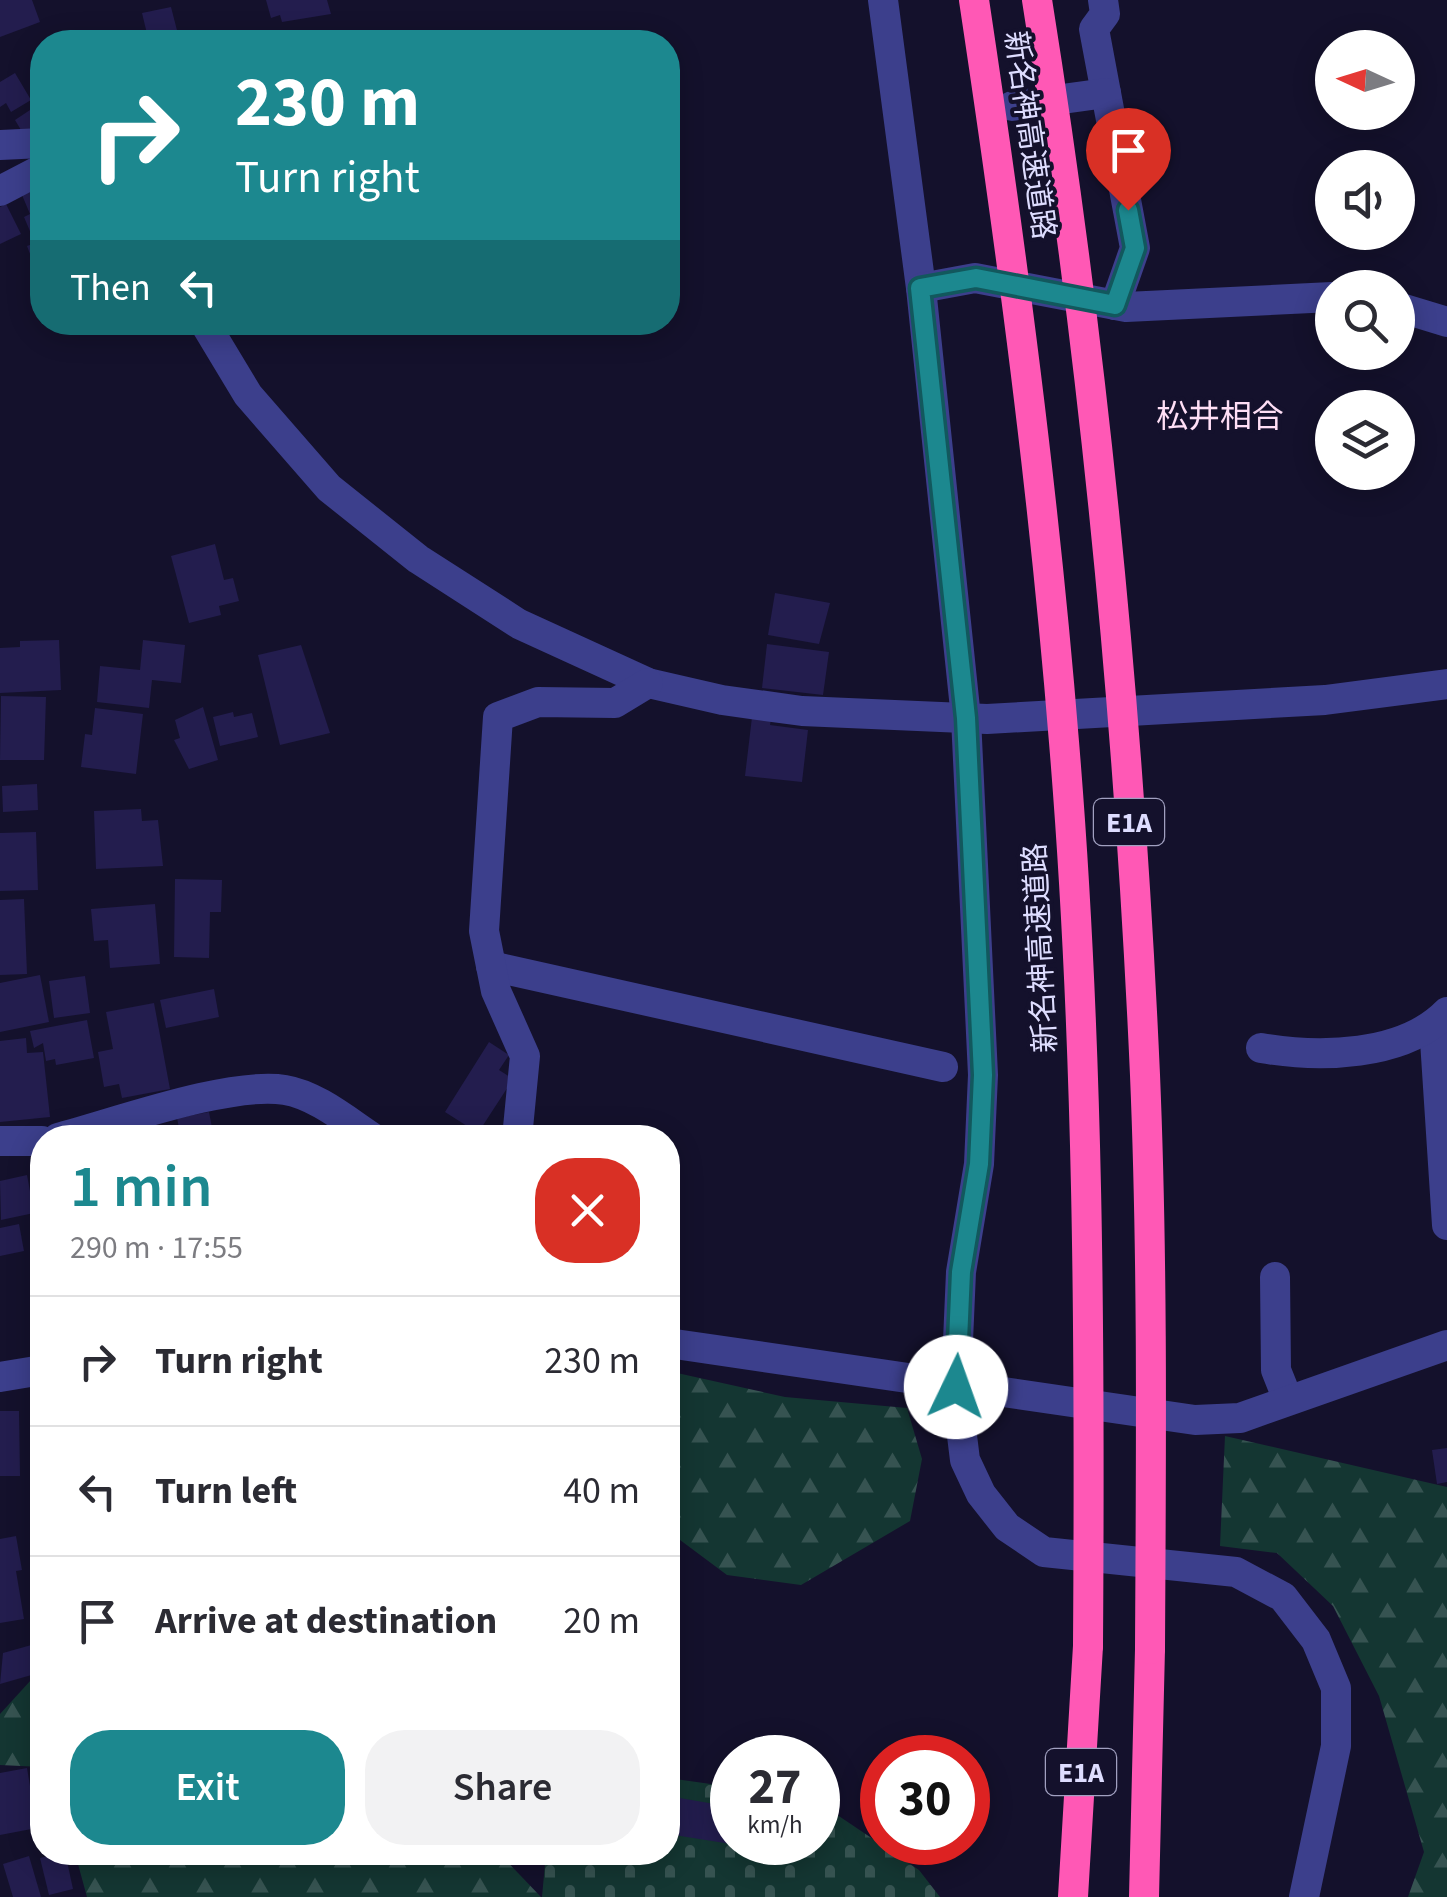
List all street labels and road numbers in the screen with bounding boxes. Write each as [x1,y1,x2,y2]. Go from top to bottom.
street label: 新名神高速道路 [994,28,1065,242]
road number: E1A [1094,799,1164,845]
street label: 新名神高速道路 [1014,842,1067,1054]
road number: E1A [1046,1749,1116,1795]

